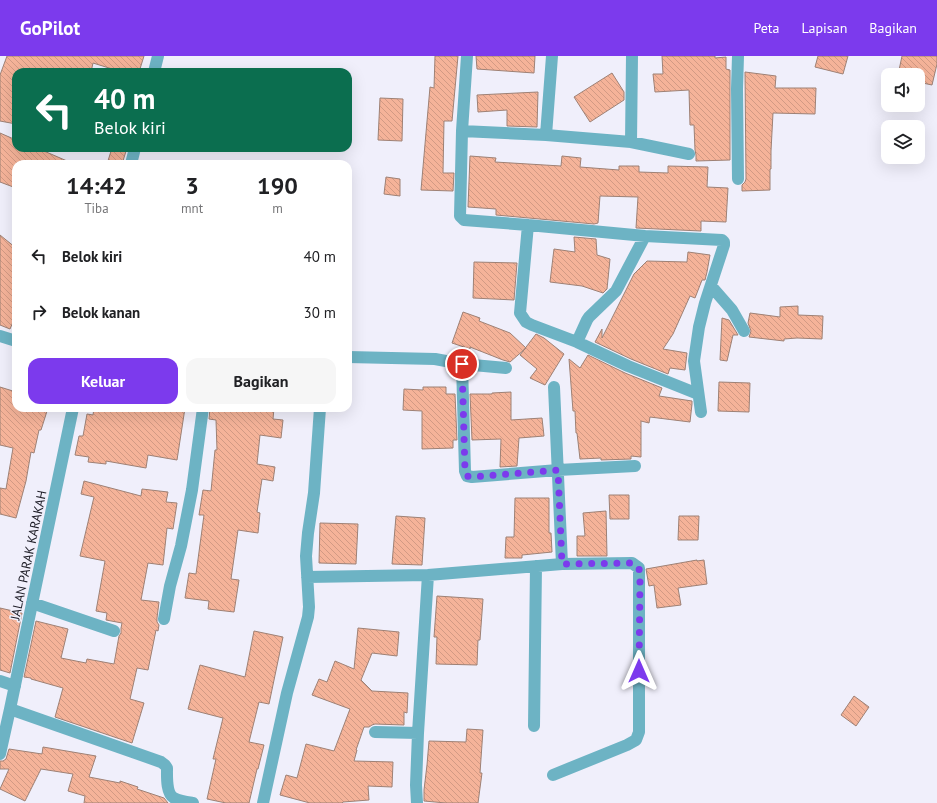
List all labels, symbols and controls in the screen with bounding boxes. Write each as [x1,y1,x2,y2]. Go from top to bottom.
text: GoPilot [20,16,80,40]
text: Peta [753,19,780,37]
text: Lapisan [802,19,847,37]
text: Bagikan [869,19,917,37]
map controls [881,68,925,164]
button: sound [881,68,925,112]
text: 40 m [94,80,155,117]
icon: left [28,84,80,136]
text: Belok kiri [94,116,166,139]
button: layers [881,120,925,164]
text: 14:42 [66,170,127,201]
text: 3 [185,170,199,201]
text: 190 [257,170,298,201]
text: Tiba [84,200,109,217]
text: mnt [181,200,203,217]
text: m [272,200,283,217]
icon: left [28,245,50,267]
text: Belok kiri [62,247,122,266]
text: 40 m [303,247,336,266]
icon: right [28,301,50,323]
text: Belok kanan [62,303,140,322]
text: 30 m [303,303,336,322]
pin [445,347,479,381]
icon: arrive [451,353,473,375]
button: Keluar [28,358,178,404]
button: Bagikan [186,358,336,404]
street label: JALAN PARAK KARAKAH [6,489,51,622]
position arrow [618,650,660,692]

